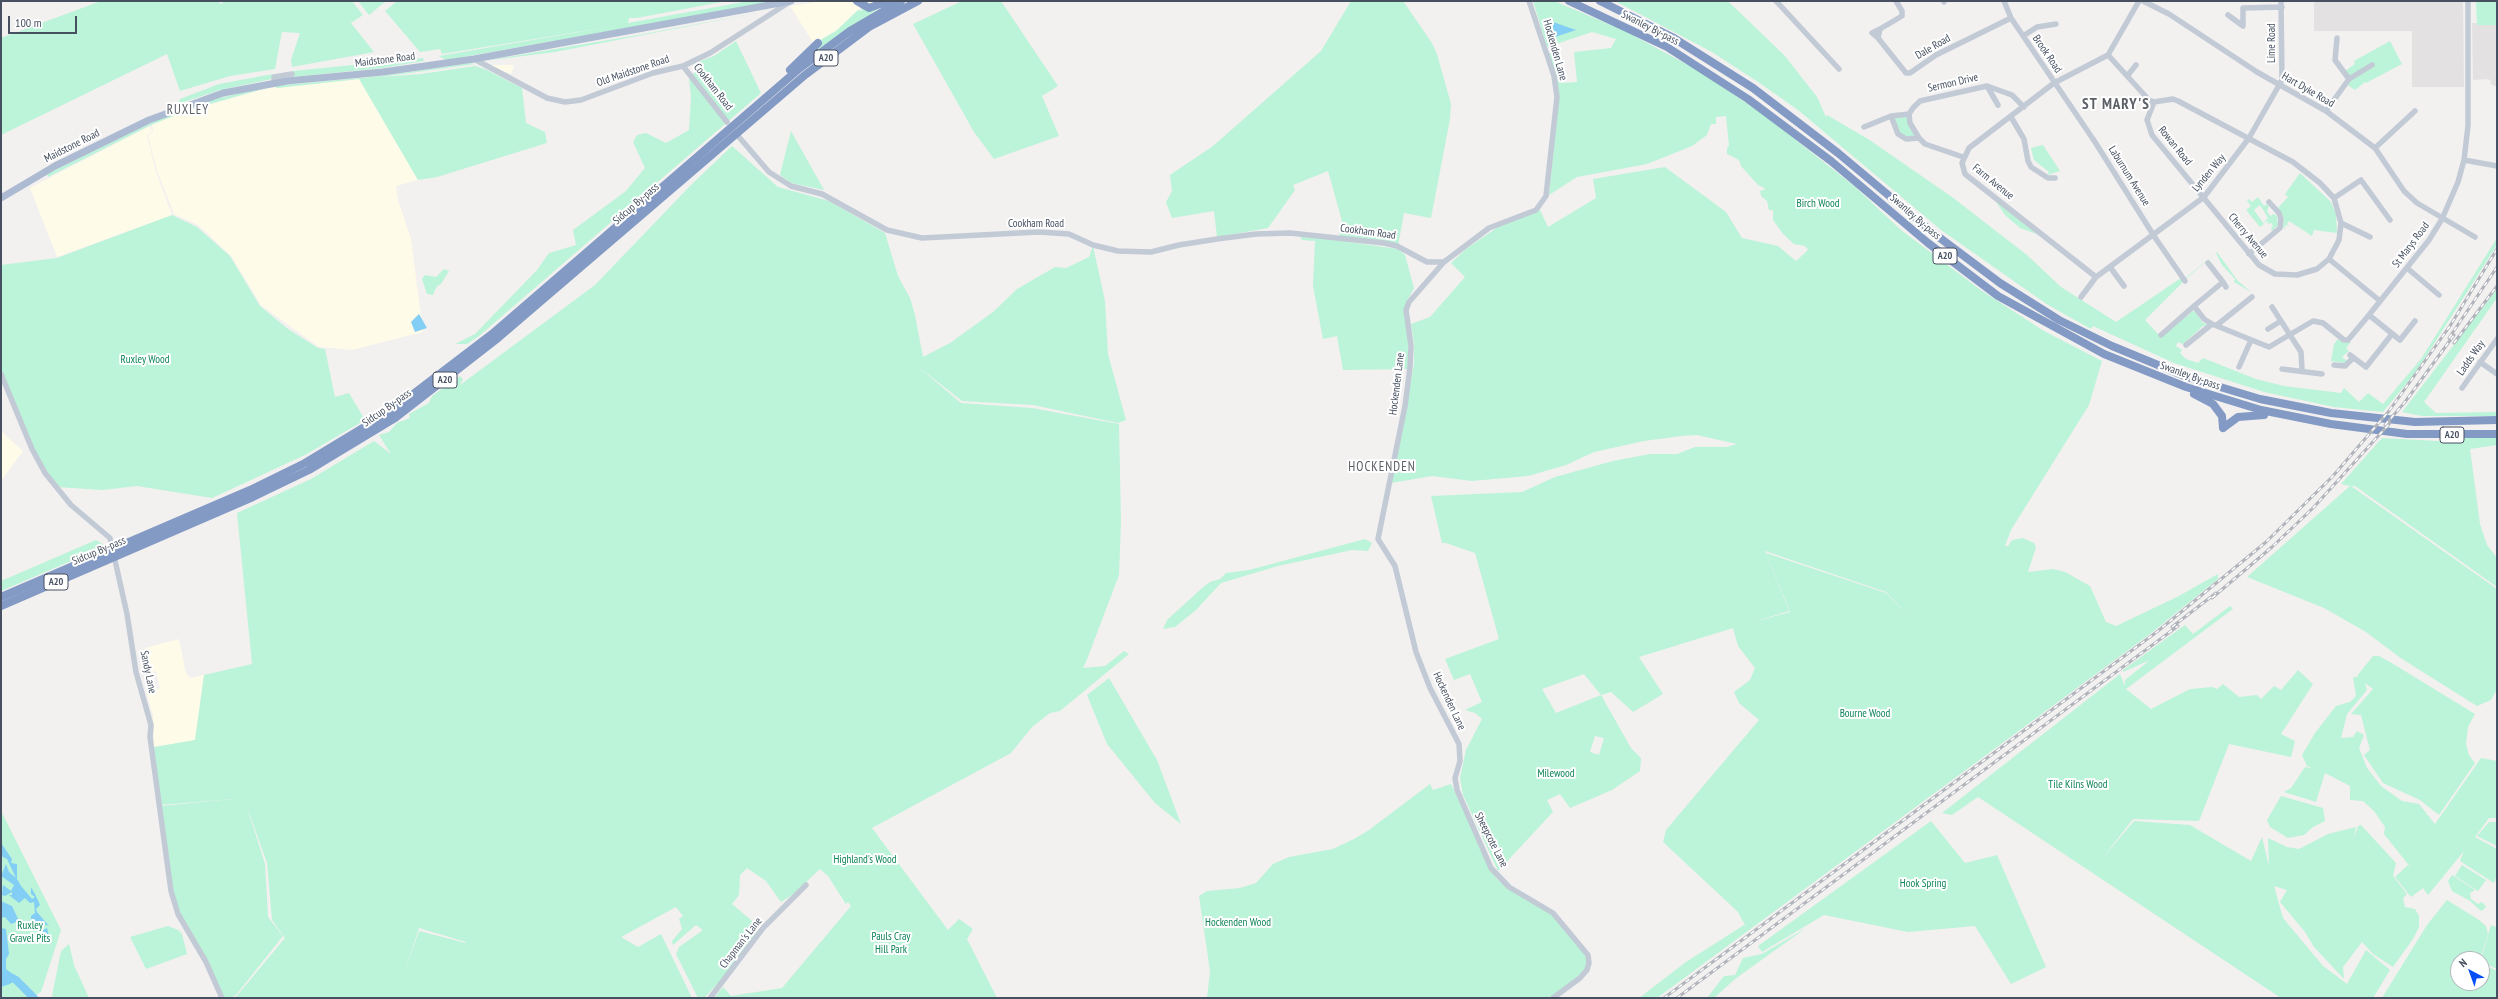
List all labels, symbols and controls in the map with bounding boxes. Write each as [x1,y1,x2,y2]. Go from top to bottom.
scale bar [10,8,79,34]
street label: Swanley By-pass [1619,8,1681,48]
text: 100 m [15,15,42,30]
street label: Hockenden Lane [1540,18,1570,82]
street label: Lime Road [2265,23,2279,63]
street label: Dale Road [1913,32,1953,62]
street label: Brook Road [2029,32,2065,76]
street label: Maidstone Road [354,50,416,70]
road number: A20 [814,50,838,66]
street label: Old Maidstone Road [595,52,671,90]
street label: Cookham Road [691,61,735,113]
street label: Hart Dyke Road [2279,70,2337,110]
street label: Sermon Drive [1927,71,1979,95]
district label: ST MARY'S [2082,96,2150,114]
district label: RUXLEY [167,102,209,118]
street label: Rowan Road [2155,124,2195,168]
street label: Maidstone Road [42,126,102,166]
street label: Laburnum Avenue [2105,144,2153,208]
street label: Lynden Way [2190,152,2228,194]
street label: Farm Avenue [1970,161,2016,203]
street label: Sidcup By-pass [610,180,662,228]
street label: Swanley By-pass [1887,191,1943,243]
park label: Birch Wood [1797,197,1839,211]
street label: Cherry Avenue [2225,211,2271,261]
street label: Cookham Road [1008,217,1064,231]
street label: St Marys Road [2390,220,2432,270]
street label: Cookham Road [1339,222,1397,242]
road number: A20 [1933,248,1957,264]
street label: Ladds Way [2454,338,2488,378]
street label: Hockenden Lane [1387,352,1407,416]
park label: Ruxley Wood [120,353,170,367]
street label: Swanley By-pass [2158,359,2222,393]
road number: A20 [433,372,457,388]
street label: Sidcup By-pass [360,386,414,430]
road number: A20 [2440,427,2464,443]
district label: HOCKENDEN [1348,459,1416,475]
street label: Sidcup By-pass [70,534,128,568]
road number: A20 [44,574,68,590]
street label: Sandy Lane [137,649,159,695]
street label: Hockenden Lane [1430,670,1468,732]
park label: Bourne Wood [1840,707,1890,721]
park label: Milewood [1537,767,1575,781]
park label: Tile Kilns Wood [2048,778,2108,792]
street label: Sheepcote Lane [1472,810,1510,870]
park label: Highland's Wood [833,853,897,867]
park label: Hook Spring [1900,877,1946,891]
street label: Chapman's Lane [717,915,765,971]
park label: Hockenden Wood [1205,916,1271,930]
park label: Ruxley Gravel Pits [10,919,50,945]
park label: Pauls Cray Hill Park [872,930,910,956]
north arrow [2450,951,2490,991]
text: N [2456,955,2470,970]

